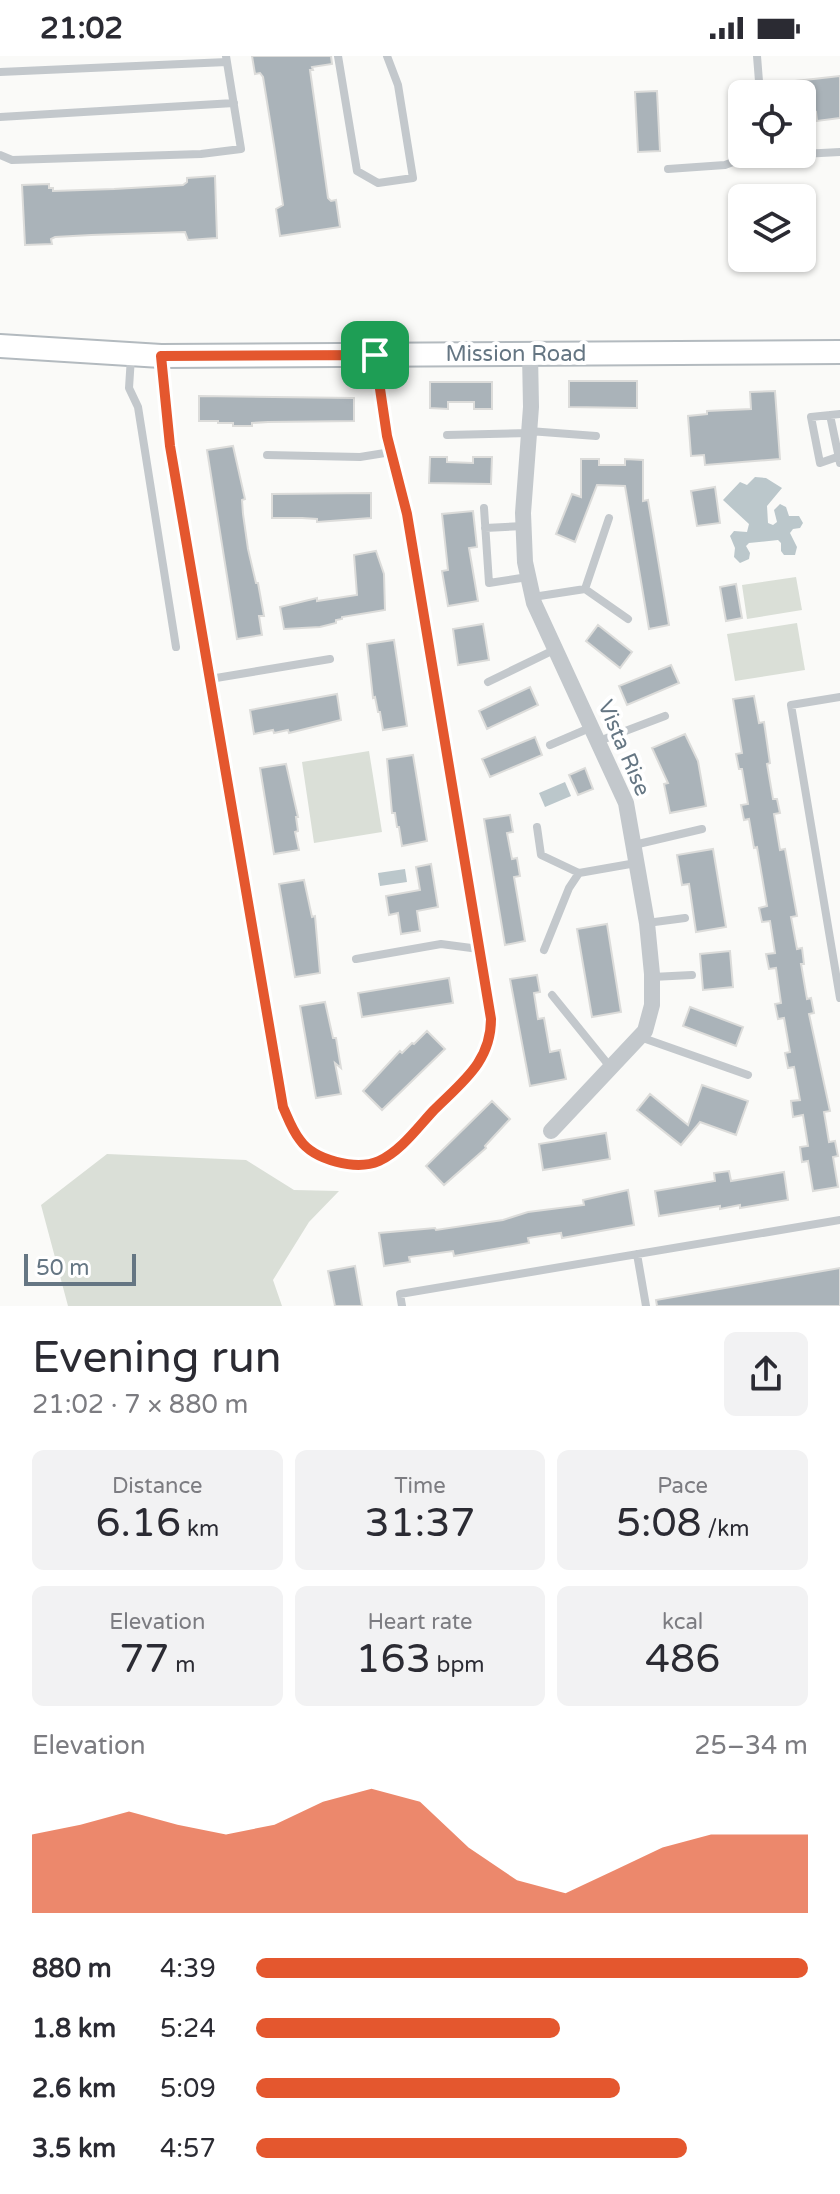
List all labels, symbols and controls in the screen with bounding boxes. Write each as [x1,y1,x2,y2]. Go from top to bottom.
text: 21:02 [40,10,123,47]
map controls [728,80,816,272]
button: locate [728,80,816,168]
button: layers [728,184,816,272]
pin [341,321,409,389]
icon: arrive [353,333,397,377]
street label: Mission Road [446,341,586,367]
street label: Vista Rise [592,696,656,800]
scale bar [24,1250,136,1286]
text: 50 m [36,1255,90,1281]
text: Evening run [32,1332,281,1385]
button: share [724,1332,808,1416]
text: 21:02 · 7 × 880 m [32,1389,248,1420]
text: Distance [112,1473,203,1499]
text: Time [394,1473,446,1499]
text: Pace [657,1473,708,1499]
text: 6.16 [95,1499,181,1547]
text: 31:37 [365,1499,475,1547]
text: 5:08 [616,1499,702,1547]
text: km [181,1516,219,1542]
text: /km [702,1516,749,1542]
text: Elevation [109,1609,205,1635]
text: Heart rate [368,1609,472,1635]
text: kcal [662,1609,703,1635]
text: 77 [119,1635,169,1683]
text: 163 [355,1635,431,1683]
text: 486 [645,1635,720,1683]
text: m [169,1652,195,1678]
text: bpm [431,1652,485,1678]
text: Elevation [32,1730,146,1761]
text: 25–34 m [694,1730,808,1761]
text: 880 m [32,1953,112,1984]
text: 4:39 [160,1953,216,1984]
text: 1.8 km [32,2013,116,2044]
text: 5:24 [160,2013,216,2044]
text: 2.6 km [32,2073,116,2104]
text: 5:09 [160,2073,216,2104]
text: 3.5 km [32,2133,116,2164]
text: 4:57 [160,2133,216,2164]

